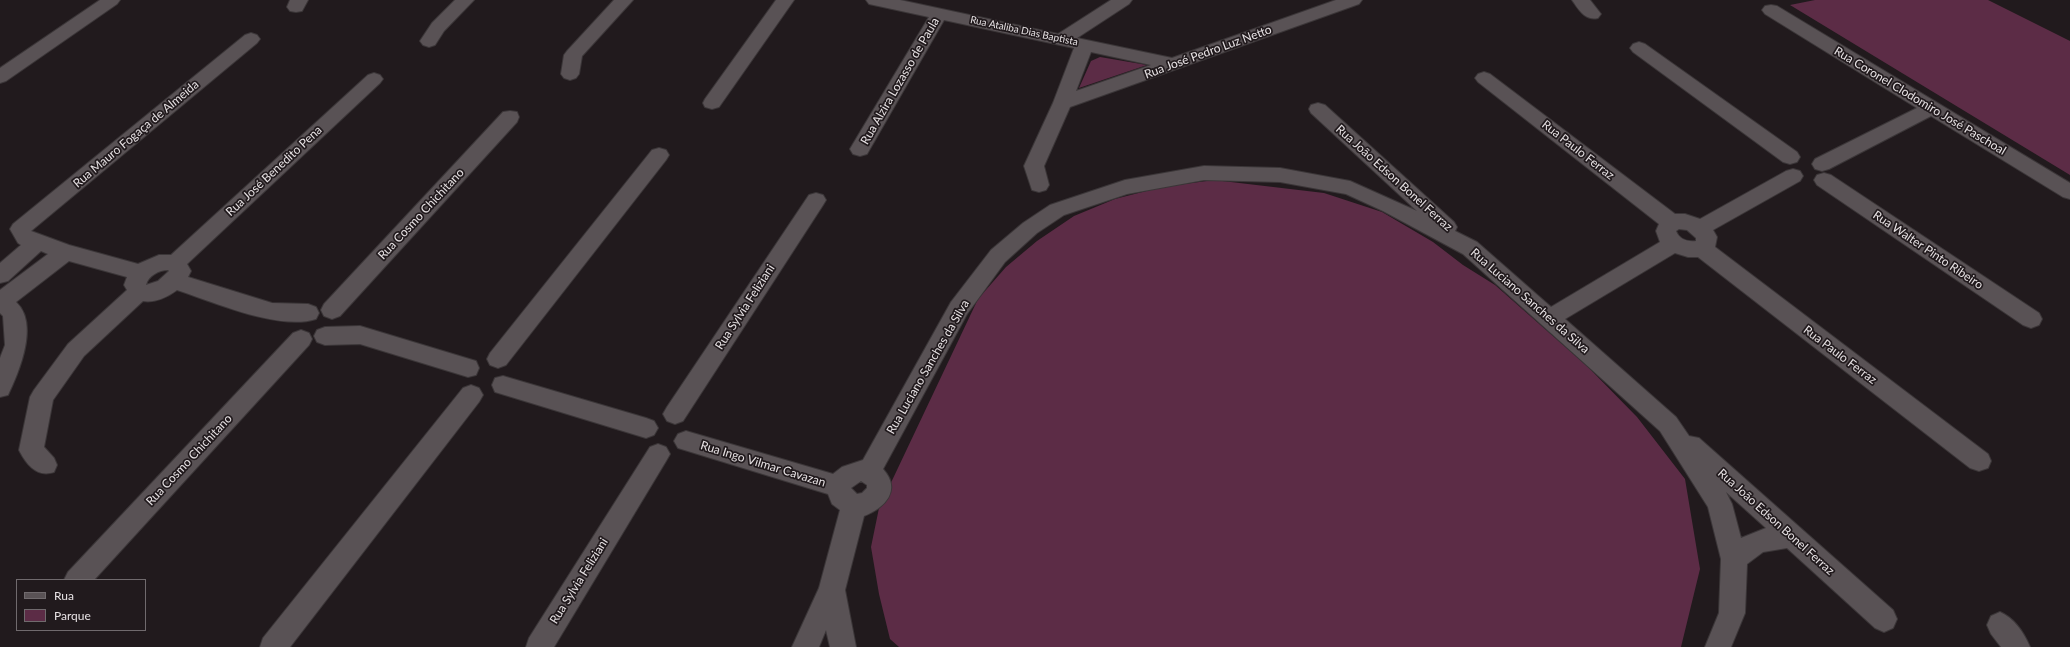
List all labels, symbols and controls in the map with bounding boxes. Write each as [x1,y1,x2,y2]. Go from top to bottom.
street label: Rua Ataliba Dias Baptista [969,14,1079,48]
street label: Rua Alzira Lozasso de Paula [858,15,942,147]
street label: Rua José Pedro Luz Netto [1142,22,1274,82]
street label: Rua Coronel Clodomiro José Paschoal [1831,44,2009,158]
street label: Rua Mauro Fogaça de Almeida [70,77,202,191]
street label: Rua Paulo Ferraz [1539,117,1617,183]
street label: Rua João Edson Bonel Ferraz [1333,122,1455,234]
street label: Rua José Benedito Pena [223,123,325,219]
street label: Rua Cosmo Chichitano [375,165,467,263]
street label: Rua Walter Pinto Ribeiro [1870,208,1986,292]
street label: Rua Luciano Sanches da Silva [1468,245,1592,357]
street label: Rua Sylvia Feliziani [712,262,778,352]
street label: Rua Luciano Sanches da Silva [884,297,972,437]
street label: Rua Paulo Ferraz [1801,323,1879,387]
street label: Rua Cosmo Chichitano [143,411,235,509]
street label: Rua Ingo Vilmar Cavazan [699,438,827,490]
street label: Rua João Edson Bonel Ferraz [1715,466,1837,578]
street label: Rua Sylvia Feliziani [547,535,611,627]
legend [16,579,146,631]
text: Rua [54,588,74,603]
text: Parque [54,608,91,623]

